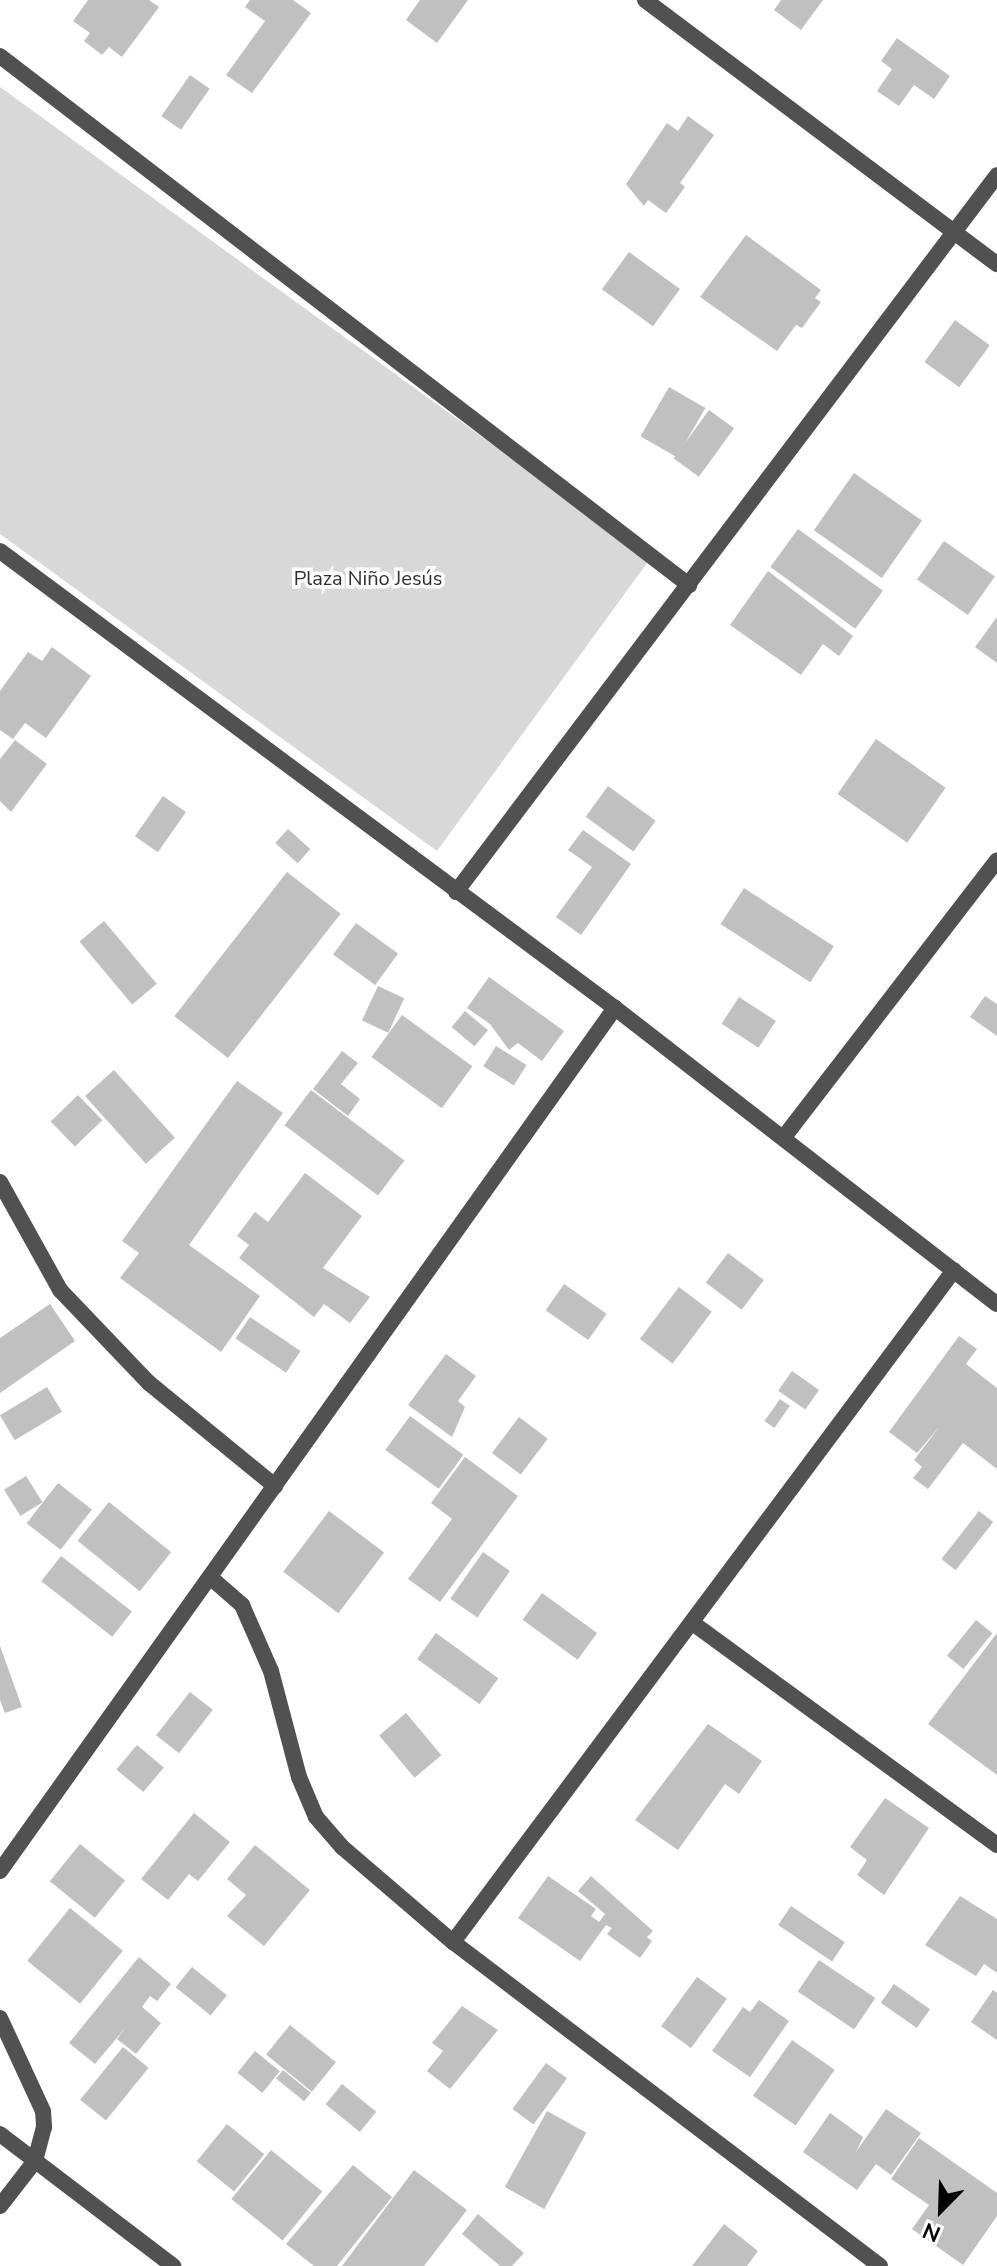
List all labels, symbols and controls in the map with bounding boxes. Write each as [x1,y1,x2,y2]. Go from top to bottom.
park label: Plaza Niño Jesús [294,566,442,590]
north arrow [901,2170,981,2250]
text: N [918,2215,945,2249]

